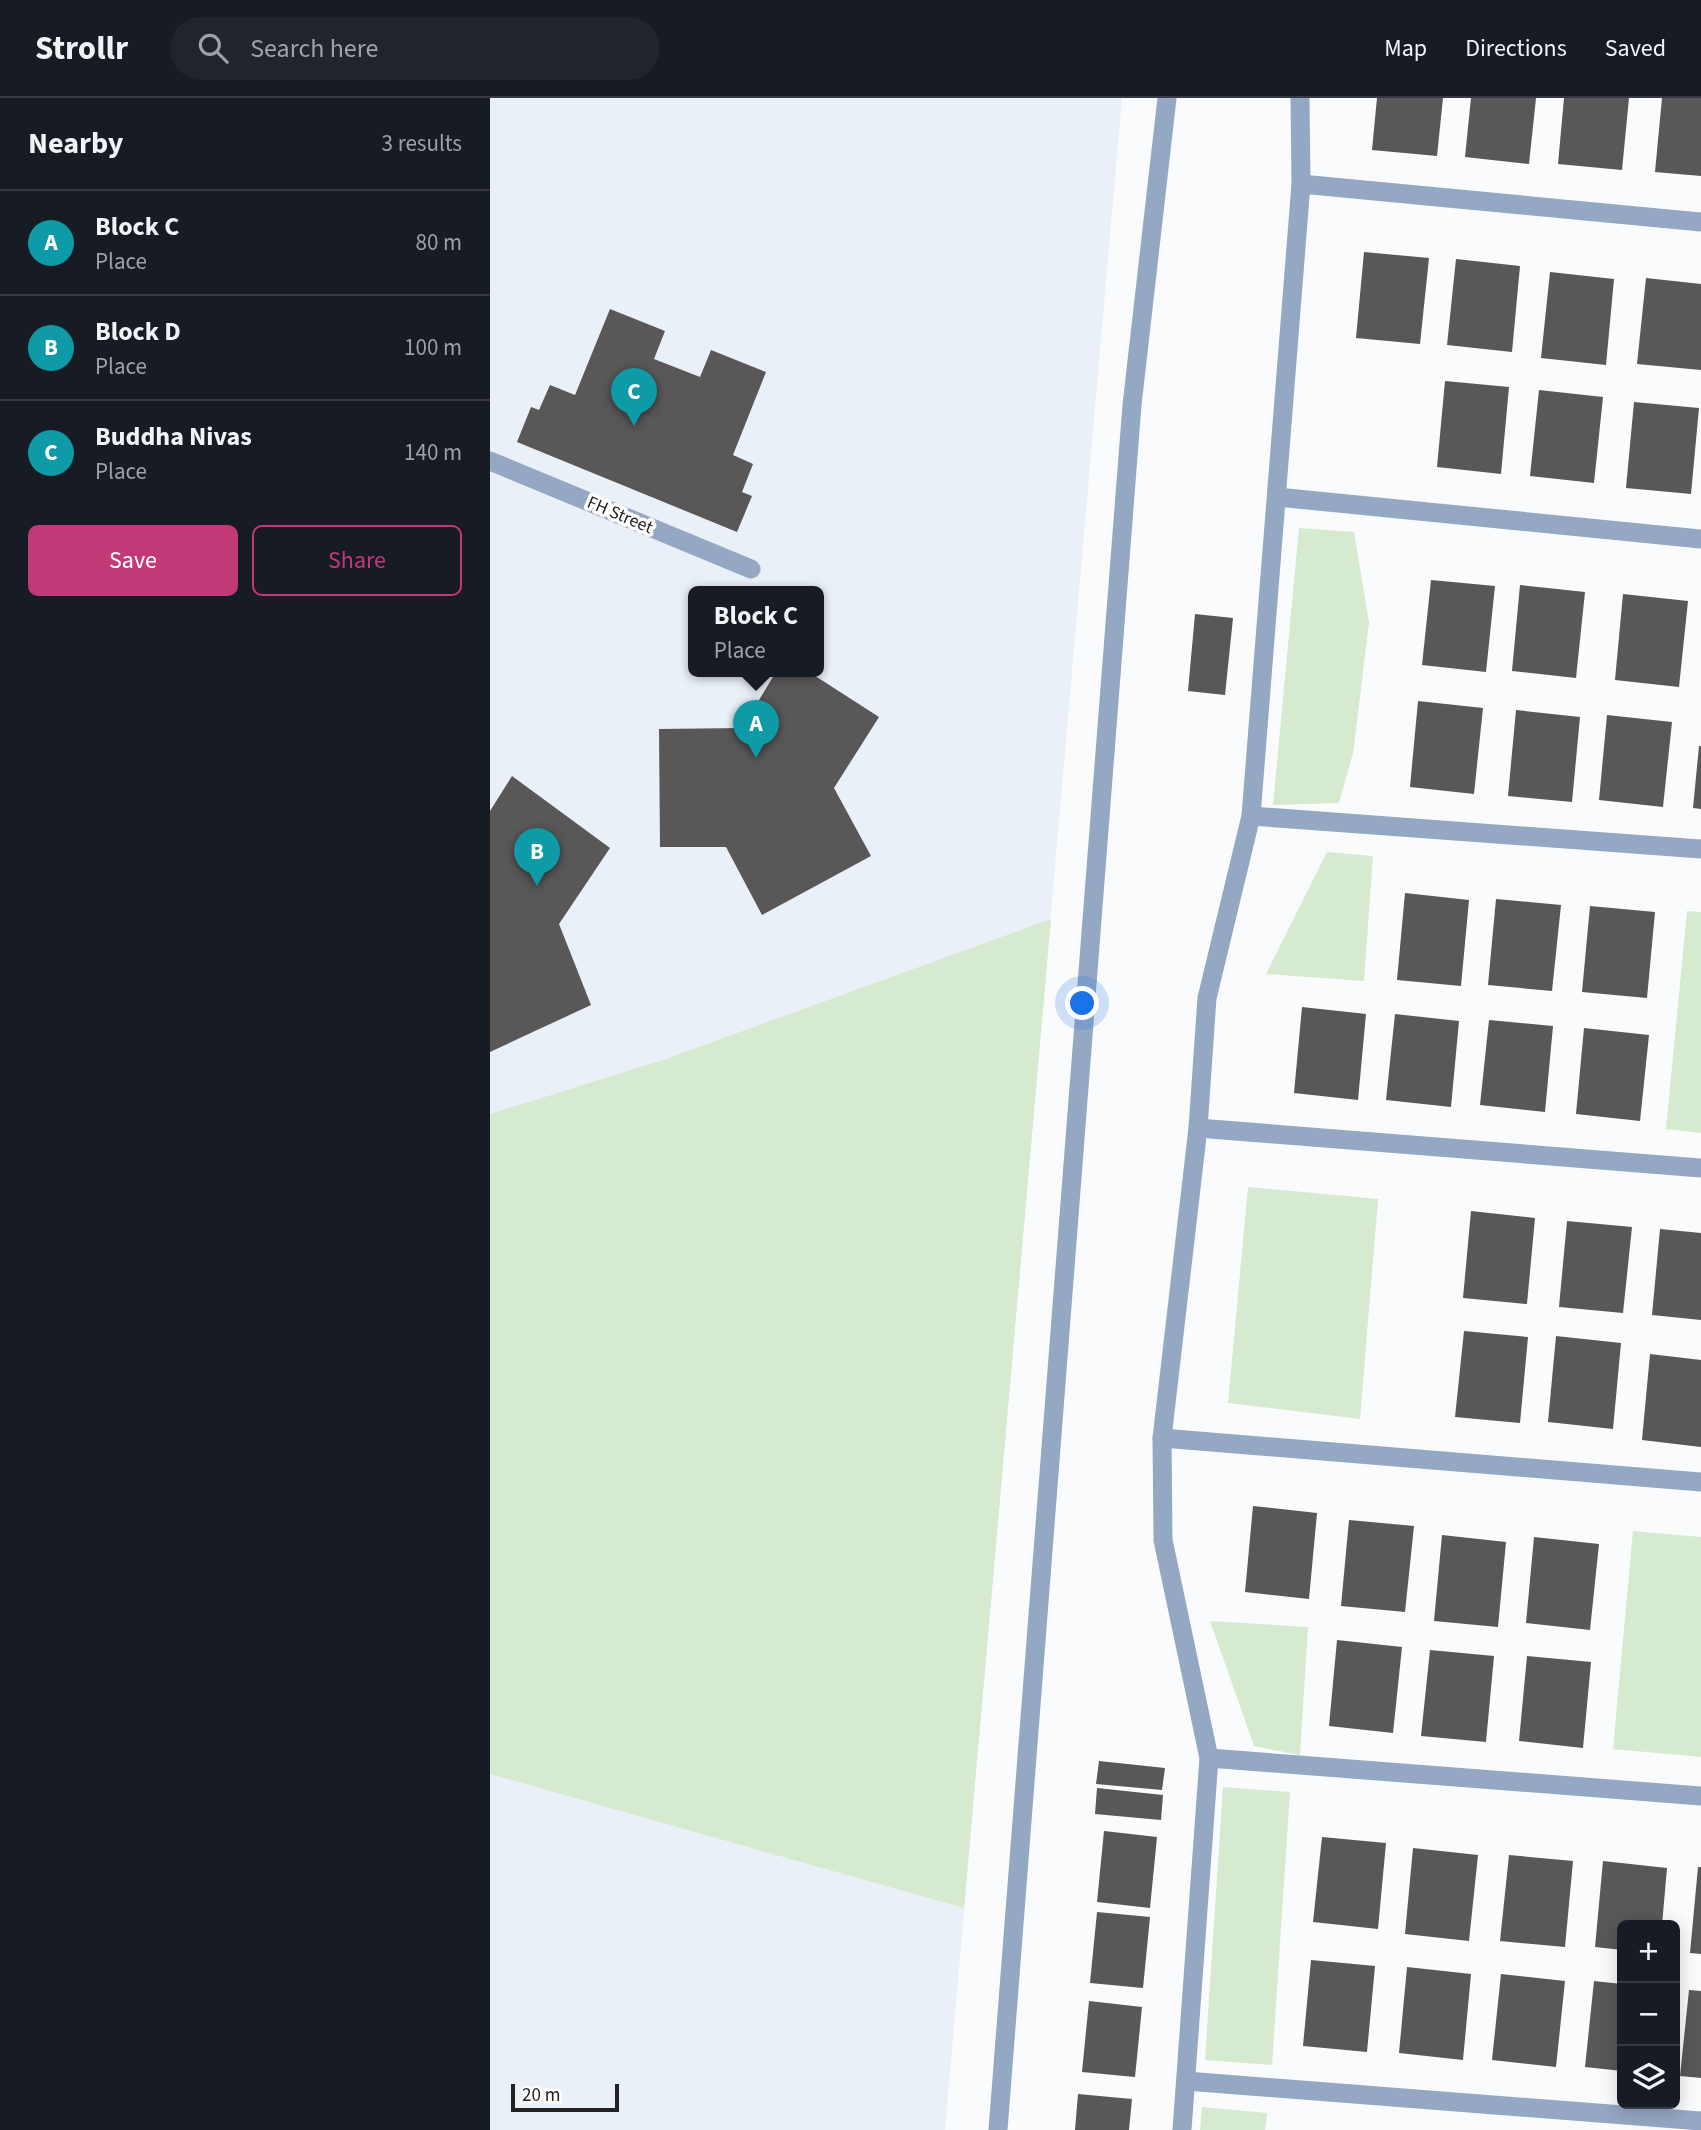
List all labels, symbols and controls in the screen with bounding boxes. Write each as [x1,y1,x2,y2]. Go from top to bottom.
search box [170,17,660,80]
text: Strollr [35,25,128,72]
icon: search [194,29,232,67]
text: Search here [250,30,378,67]
text: Map [1384,31,1427,66]
text: Directions [1465,31,1567,66]
text: Saved [1605,31,1666,66]
text: Nearby [28,122,123,165]
text: 3 results [382,127,462,160]
text: Block C [95,208,179,245]
text: A [44,226,58,259]
text: 80 m [415,226,462,259]
text: Place [95,245,147,278]
text: Block D [95,313,181,350]
text: B [44,331,58,364]
text: 100 m [404,331,462,364]
text: Place [95,350,147,383]
pin: C [611,368,657,426]
text: Buddha Nivas [95,418,252,455]
text: C [44,436,58,469]
text: 140 m [404,436,462,469]
text: Place [95,455,147,488]
street label: FH Street [583,490,657,540]
button: Save [28,525,238,596]
button: Share [252,525,462,596]
popup [688,586,824,677]
text: Block C [714,597,798,634]
text: Place [714,634,766,667]
pin: A [733,700,779,758]
pin: B [514,828,560,886]
your location [1065,986,1099,1020]
map controls [1617,1920,1680,2109]
button: + [1617,1920,1680,1983]
button: − [1617,1983,1680,2046]
button: layers [1617,2046,1680,2109]
scale bar [511,2081,620,2113]
text: 20 m [522,2082,560,2109]

